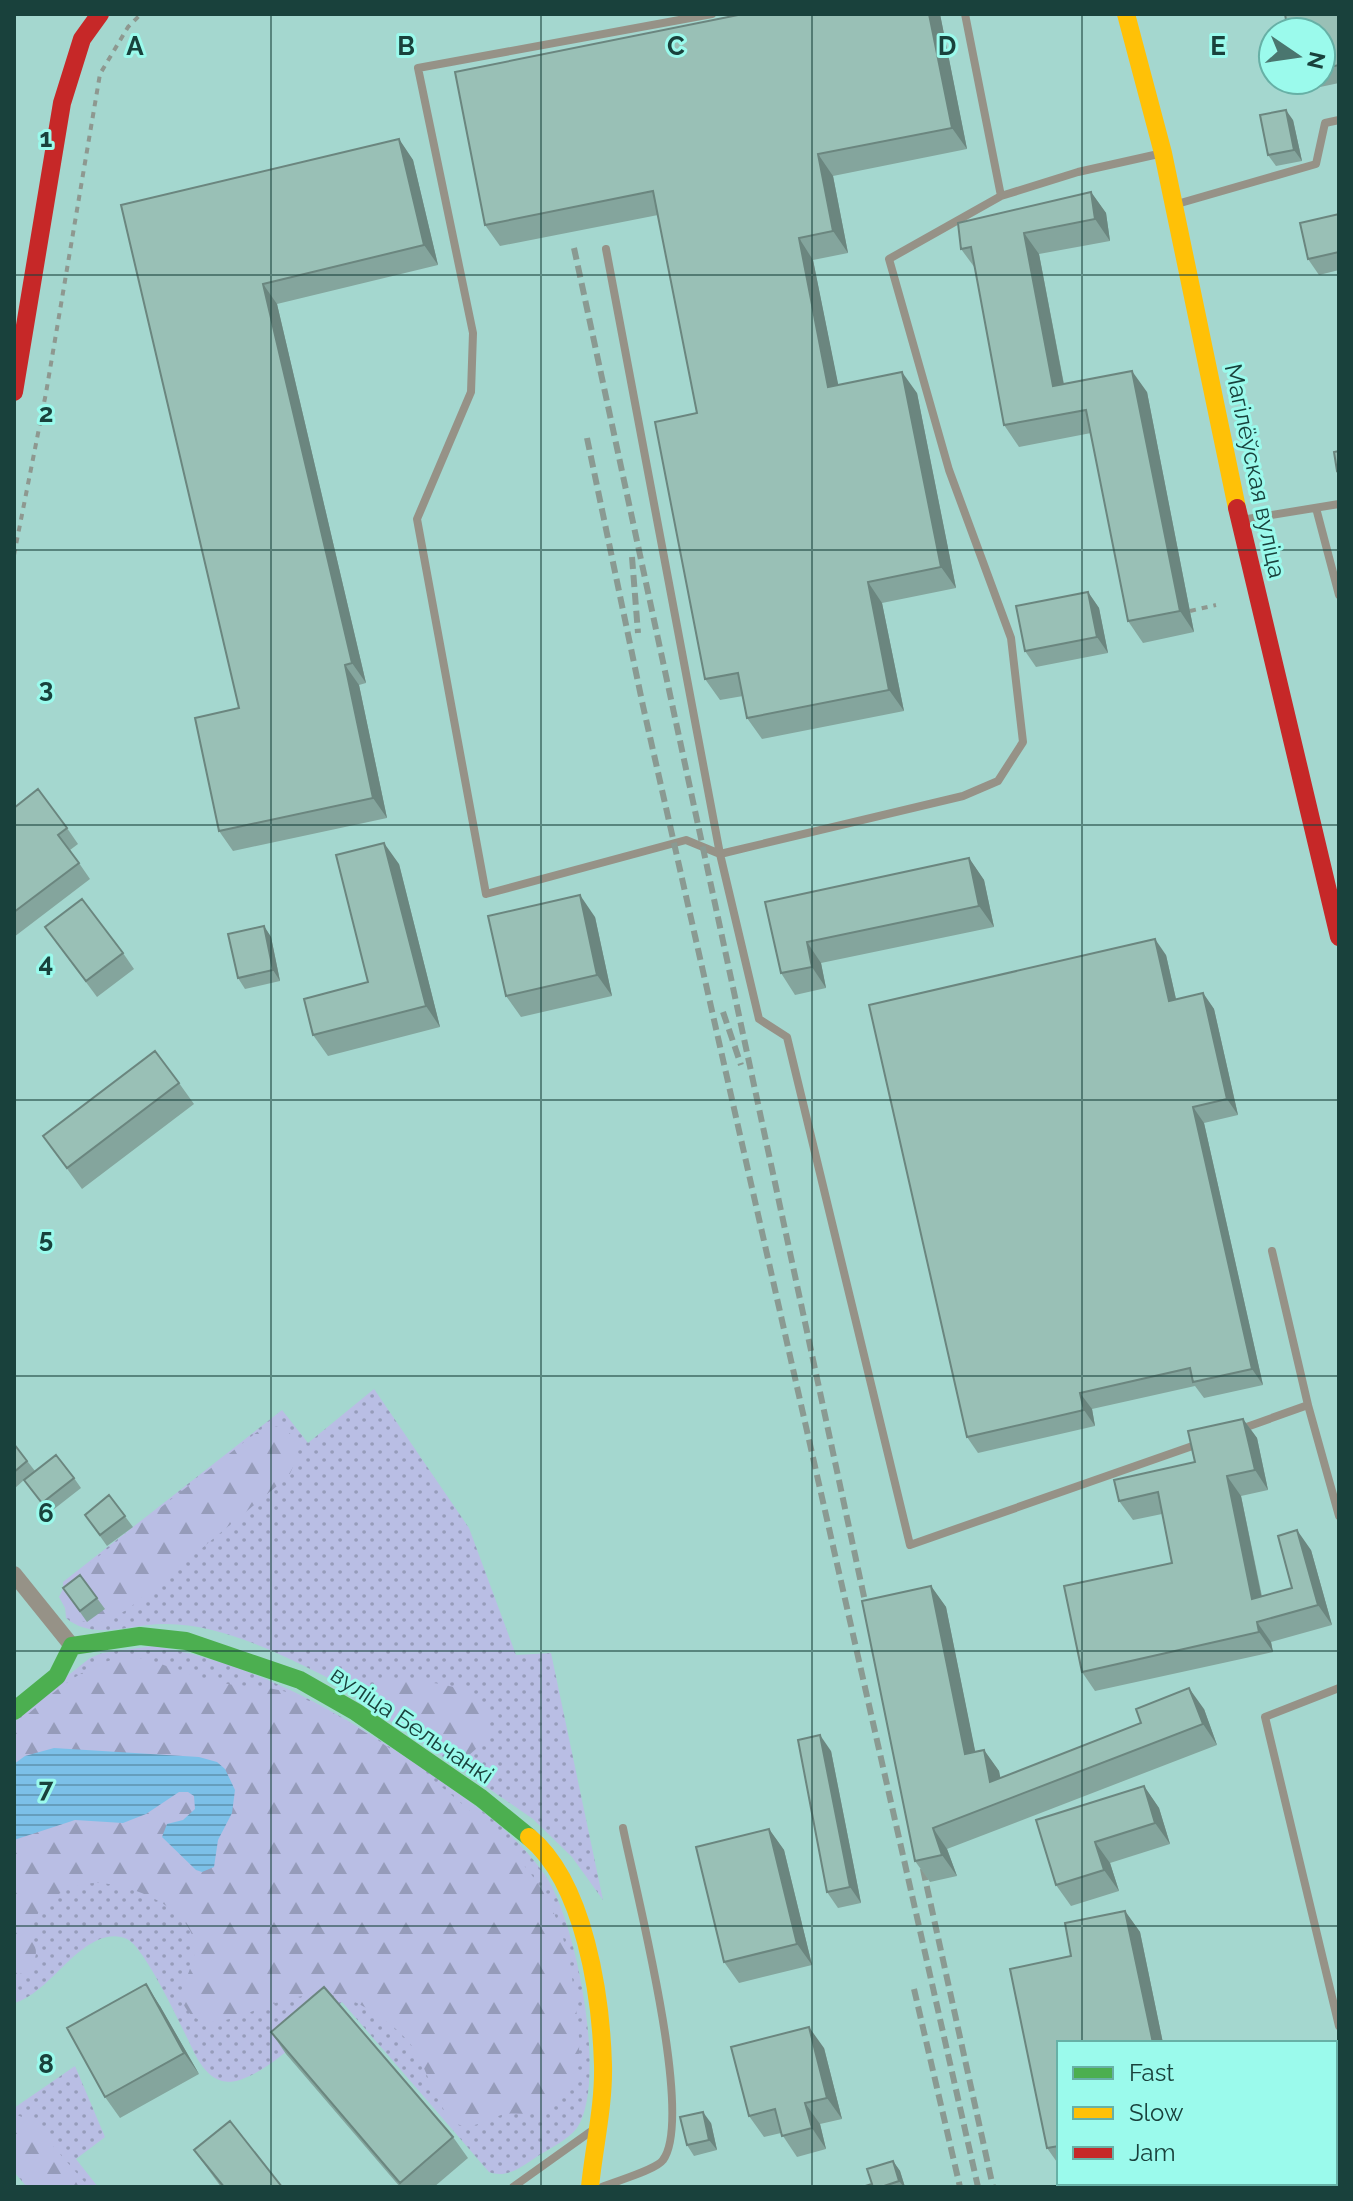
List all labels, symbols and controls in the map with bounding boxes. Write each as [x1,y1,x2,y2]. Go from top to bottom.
north arrow [1257,16,1337,96]
text: A [126,31,144,61]
text: B [397,31,415,61]
text: C [667,31,685,61]
text: D [938,31,956,61]
text: E [1210,31,1226,61]
text: N [1302,49,1331,72]
text: 1 [40,123,53,153]
street label: Магілёўская вуліца [1219,361,1292,580]
text: 2 [39,398,53,428]
text: 3 [39,673,53,703]
text: 4 [39,948,53,978]
text: 5 [39,1223,53,1253]
text: 6 [38,1498,54,1528]
street label: вуліца Бельчанкі [325,1659,499,1790]
text: 7 [39,1773,54,1803]
legend [1057,2041,1337,2185]
text: 8 [38,2049,54,2079]
text: Fast [1129,2058,1174,2087]
text: Slow [1129,2098,1184,2127]
text: Jam [1129,2138,1175,2167]

